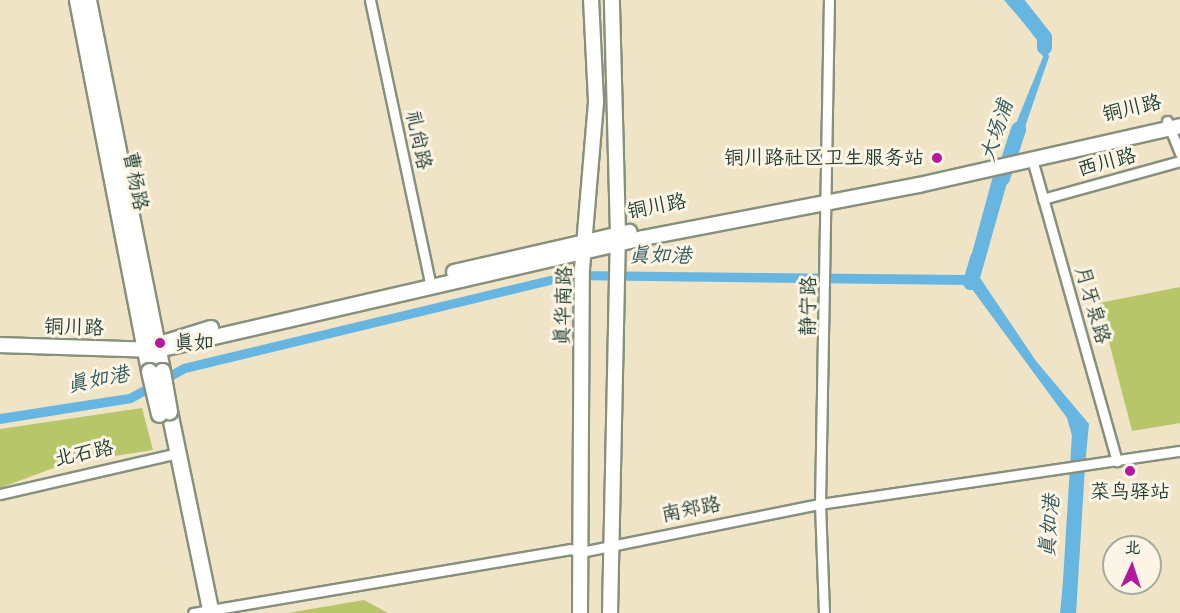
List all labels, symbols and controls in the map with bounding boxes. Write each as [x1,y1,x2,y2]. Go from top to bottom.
street label: 铜川路 [1100,91,1164,127]
water label: 大场浦 [975,97,1019,165]
street label: 礼尚路 [400,108,436,172]
street label: 西川路 [1075,144,1139,182]
place label: 铜川路社区卫生服务站 [724,146,924,170]
street label: 曹杨路 [117,149,153,213]
marker: 铜川路社区卫生服务站 [928,149,946,167]
street label: 铜川路 [625,189,689,225]
water label: 真如港 [628,243,692,269]
street label: 月牙泉路 [1069,263,1115,347]
street label: 真华南路 [551,266,577,346]
street label: 静宁路 [796,276,822,336]
street label: 铜川路 [44,315,104,341]
place label: 真如 [174,331,214,355]
marker: 真如 [151,334,169,352]
water label: 真如港 [65,362,131,398]
street label: 北石路 [52,436,116,472]
marker: 菜鸟驿站 [1123,464,1137,478]
place label: 菜鸟驿站 [1090,480,1170,504]
street label: 南郑路 [659,492,723,528]
water label: 真如港 [1035,494,1065,558]
north arrow [1102,535,1162,595]
text: 北 [1124,538,1141,559]

